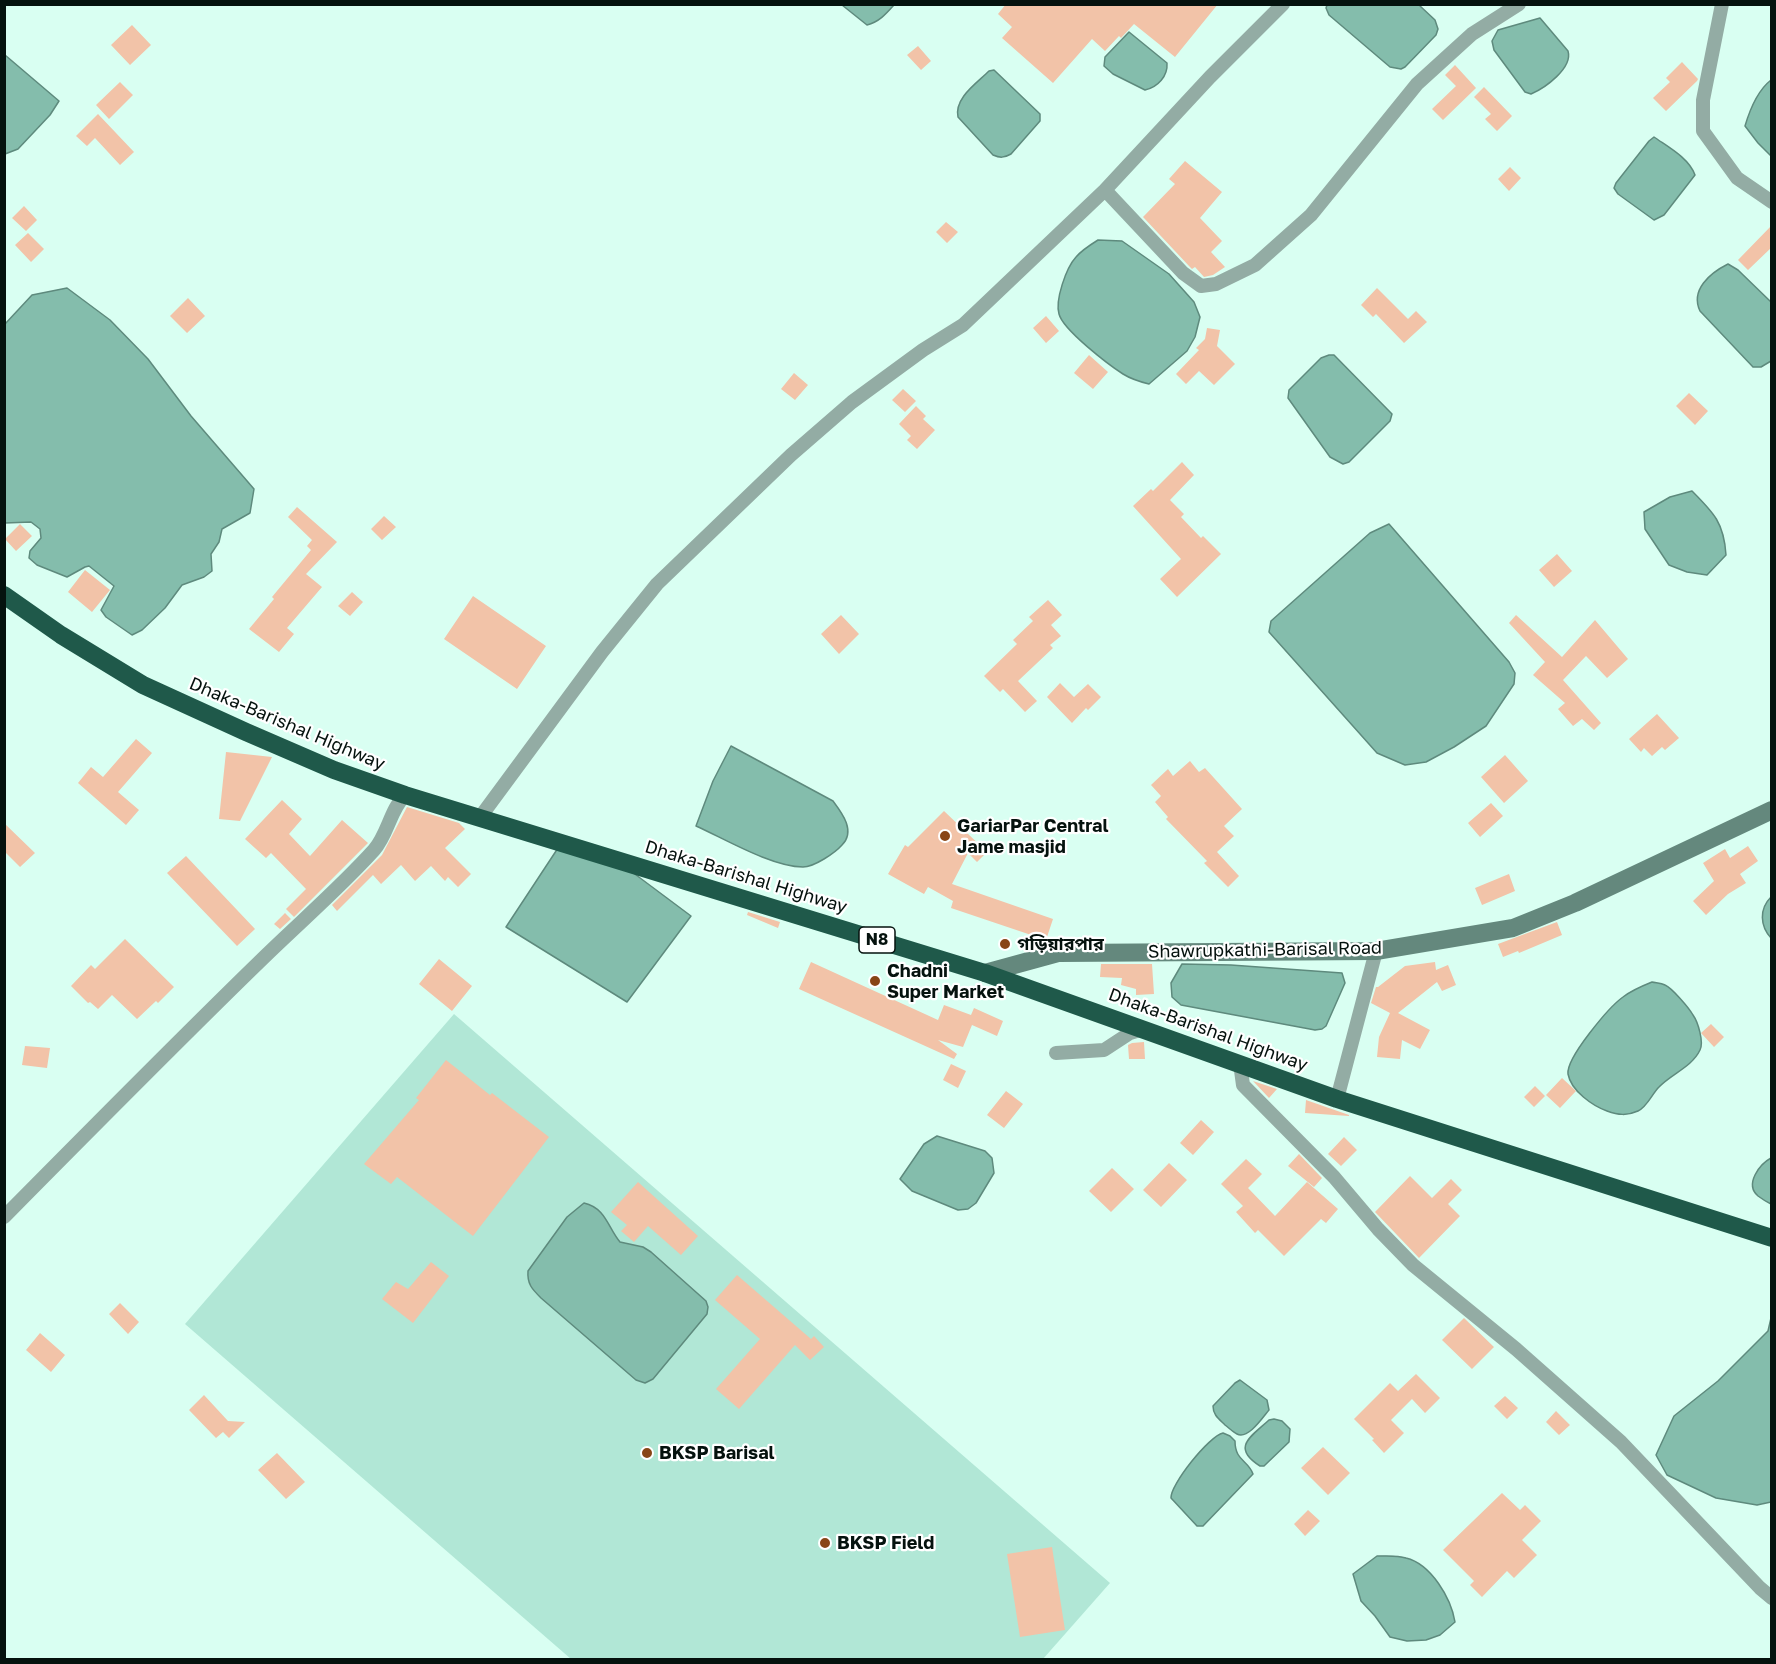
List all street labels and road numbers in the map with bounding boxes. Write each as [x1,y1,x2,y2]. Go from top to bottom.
street label: Dhaka-Barishal Highway [186,673,388,775]
street label: Dhaka-Barishal Highway [642,836,850,918]
road number: N8 [859,927,895,953]
street label: Shawrupkathi-Barisal Road [1148,937,1382,963]
street label: Dhaka-Barishal Highway [1105,984,1311,1076]

